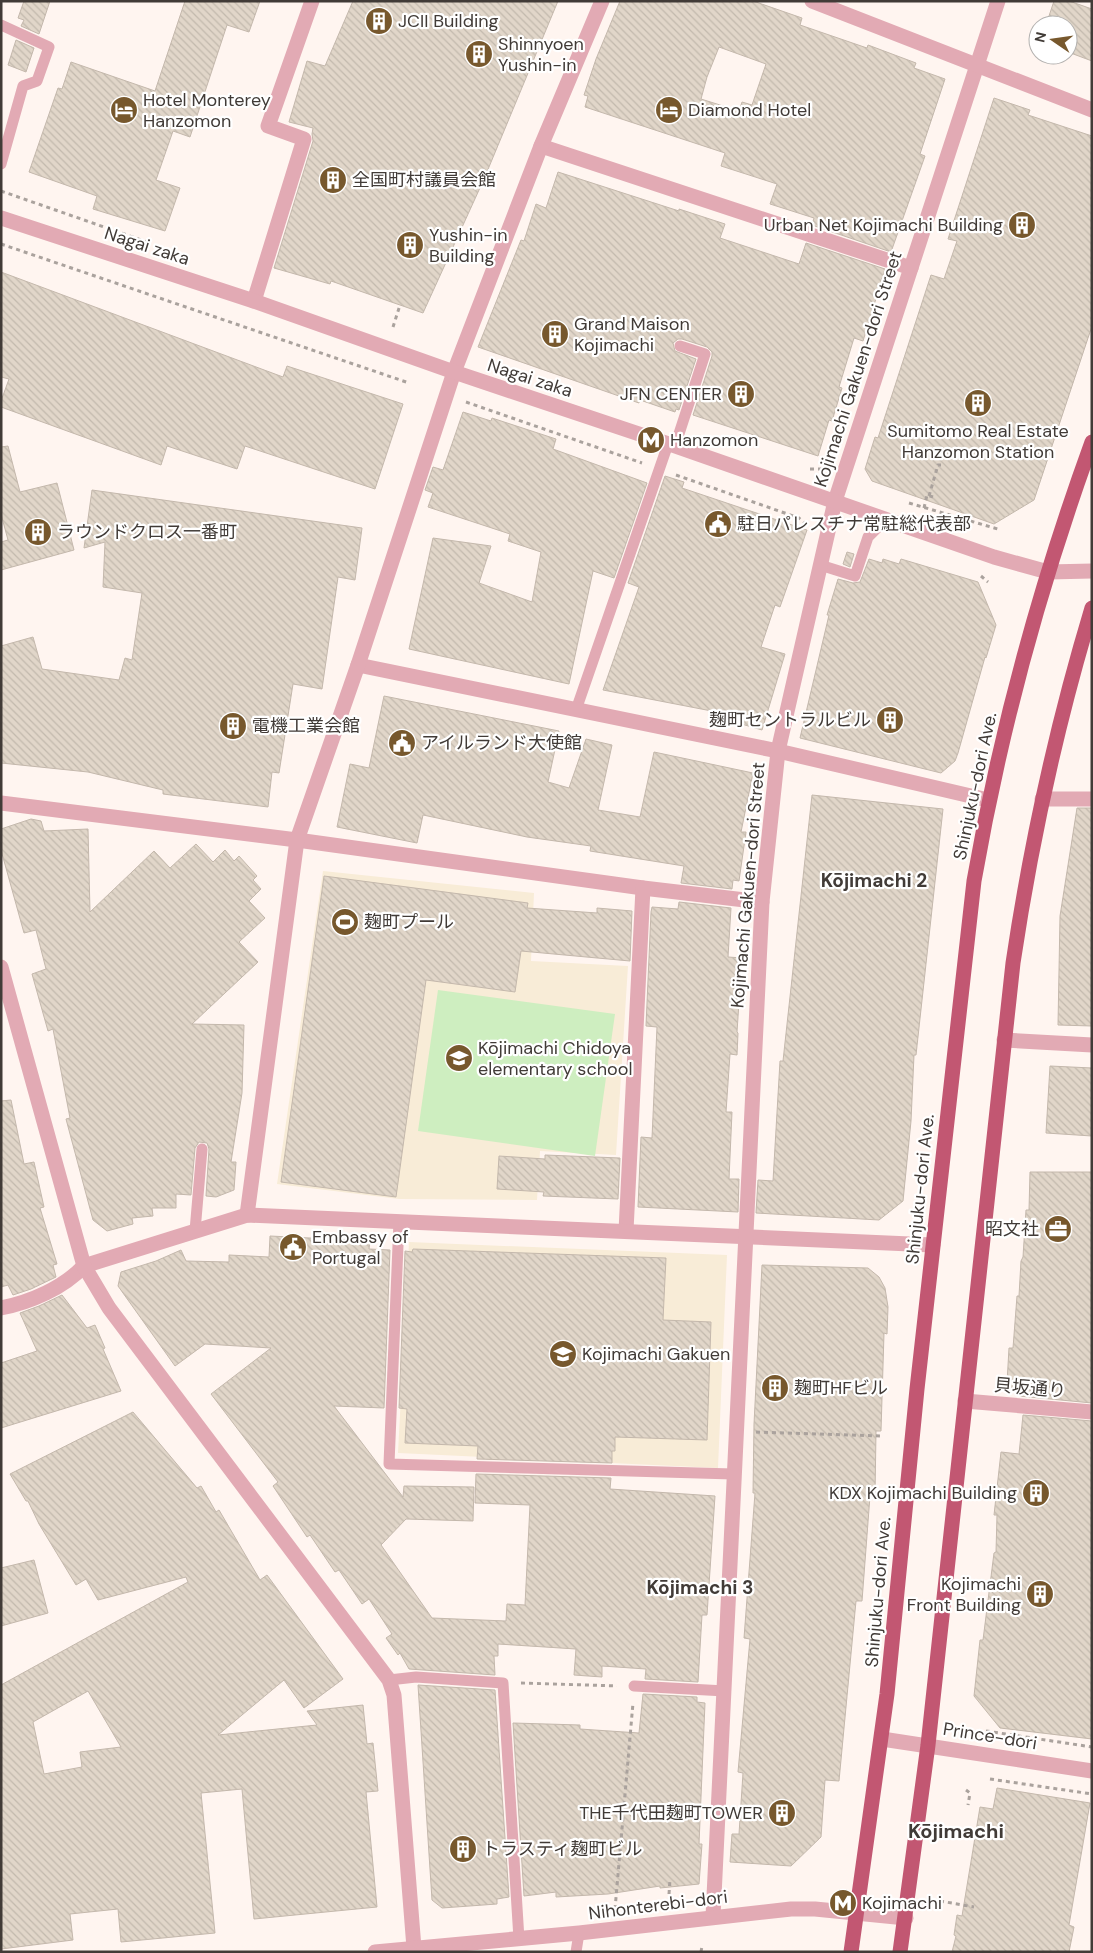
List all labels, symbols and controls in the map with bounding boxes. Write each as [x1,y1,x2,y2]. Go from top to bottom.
building icon: JCII Building [364,6,394,36]
place label: JCII Building [398,9,499,33]
north arrow [1028,15,1078,65]
text: N [1030,30,1050,44]
place label: Shinnyoen Yushin-in [498,32,584,77]
building icon: Shinnyoen Yushin-in [464,39,494,69]
place label: Hotel Monterey Hanzomon [143,88,271,133]
hotel icon: Hotel Monterey Hanzomon [109,95,139,125]
hotel icon: Diamond Hotel [654,95,684,125]
place label: Diamond Hotel [688,98,811,122]
building icon: 全国町村議員会館 [318,165,348,195]
place label: 全国町村議員会館 [352,168,496,192]
building icon: Urban Net Kojimachi Building [1007,210,1037,240]
place label: Urban Net Kojimachi Building [764,213,1003,237]
street label: Nagai zaka [101,221,193,271]
place label: Yushin-in Building [429,223,508,268]
building icon: Yushin-in Building [395,230,425,260]
street label: Kojimachi Gakuen-dori Street [808,248,908,490]
place label: Grand Maison Kojimachi [574,312,690,357]
building icon: Grand Maison Kojimachi [540,319,570,349]
street label: Nagai zaka [484,353,576,403]
building icon: JFN CENTER [726,379,756,409]
place label: JFN CENTER [620,382,722,406]
building icon: Sumitomo Real Estate Hanzomon Station [963,388,993,418]
place label: Sumitomo Real Estate Hanzomon Station [887,419,1069,464]
metro station icon: Hanzomon [636,425,666,455]
place label: Hanzomon [670,428,758,452]
public building icon: 駐日パレスチナ常駐総代表部 [703,509,733,539]
place label: 駐日パレスチナ常駐総代表部 [737,512,971,536]
building icon: ラウンドクロス一番町 [23,517,53,547]
place label: ラウンドクロス一番町 [57,520,237,544]
building icon: 麹町セントラルビル [875,705,905,735]
place label: 麹町セントラルビル [709,708,871,732]
street label: Shinjuku-dori Ave. [948,710,1002,862]
building icon: 電機工業会館 [218,711,248,741]
place label: 電機工業会館 [252,714,360,738]
public building icon: アイルランド大使館 [387,728,417,758]
place label: アイルランド大使館 [421,731,582,755]
street label: Kojimachi Gakuen-dori Street [725,761,771,1009]
district label: Kōjimachi 2 [821,868,927,893]
sports icon: 麹町プール [330,907,360,937]
place label: 麹町プール [364,910,454,934]
place label: Kōjimachi Chidoya elementary school [478,1036,632,1081]
school or university icon: Kōjimachi Chidoya elementary school [444,1043,474,1073]
street label: Shinjuku-dori Ave. [900,1113,940,1265]
office icon: 昭文社 [1043,1214,1073,1244]
place label: 昭文社 [985,1217,1039,1241]
place label: Embassy of Portugal [312,1225,409,1270]
public building icon: Embassy of Portugal [278,1232,308,1262]
school or university icon: Kojimachi Gakuen [548,1339,578,1369]
place label: Kojimachi Gakuen [582,1342,730,1366]
building icon: 麹町HFビル [760,1373,790,1403]
street label: 貝坂通り [993,1373,1067,1403]
place label: 麹町HFビル [794,1376,888,1400]
building icon: KDX Kojimachi Building [1021,1478,1051,1508]
place label: KDX Kojimachi Building [829,1481,1017,1505]
street label: Shinjuku-dori Ave. [859,1516,897,1668]
place label: Kojimachi Front Building [907,1572,1021,1617]
district label: Kōjimachi 3 [646,1575,754,1600]
building icon: Kojimachi Front Building [1025,1579,1055,1609]
street label: Prince-dori [941,1717,1039,1755]
building icon: THE千代田麹町TOWER [767,1798,797,1828]
place label: THE千代田麹町TOWER [579,1801,763,1825]
district label: Kōjimachi [908,1818,1004,1844]
building icon: トラスティ麹町ビル [448,1834,478,1864]
place label: トラスティ麹町ビル [482,1837,643,1861]
street label: Nihonterebi-dori [587,1885,729,1925]
metro station icon: Kojimachi [828,1888,858,1918]
place label: Kojimachi [862,1891,942,1915]

